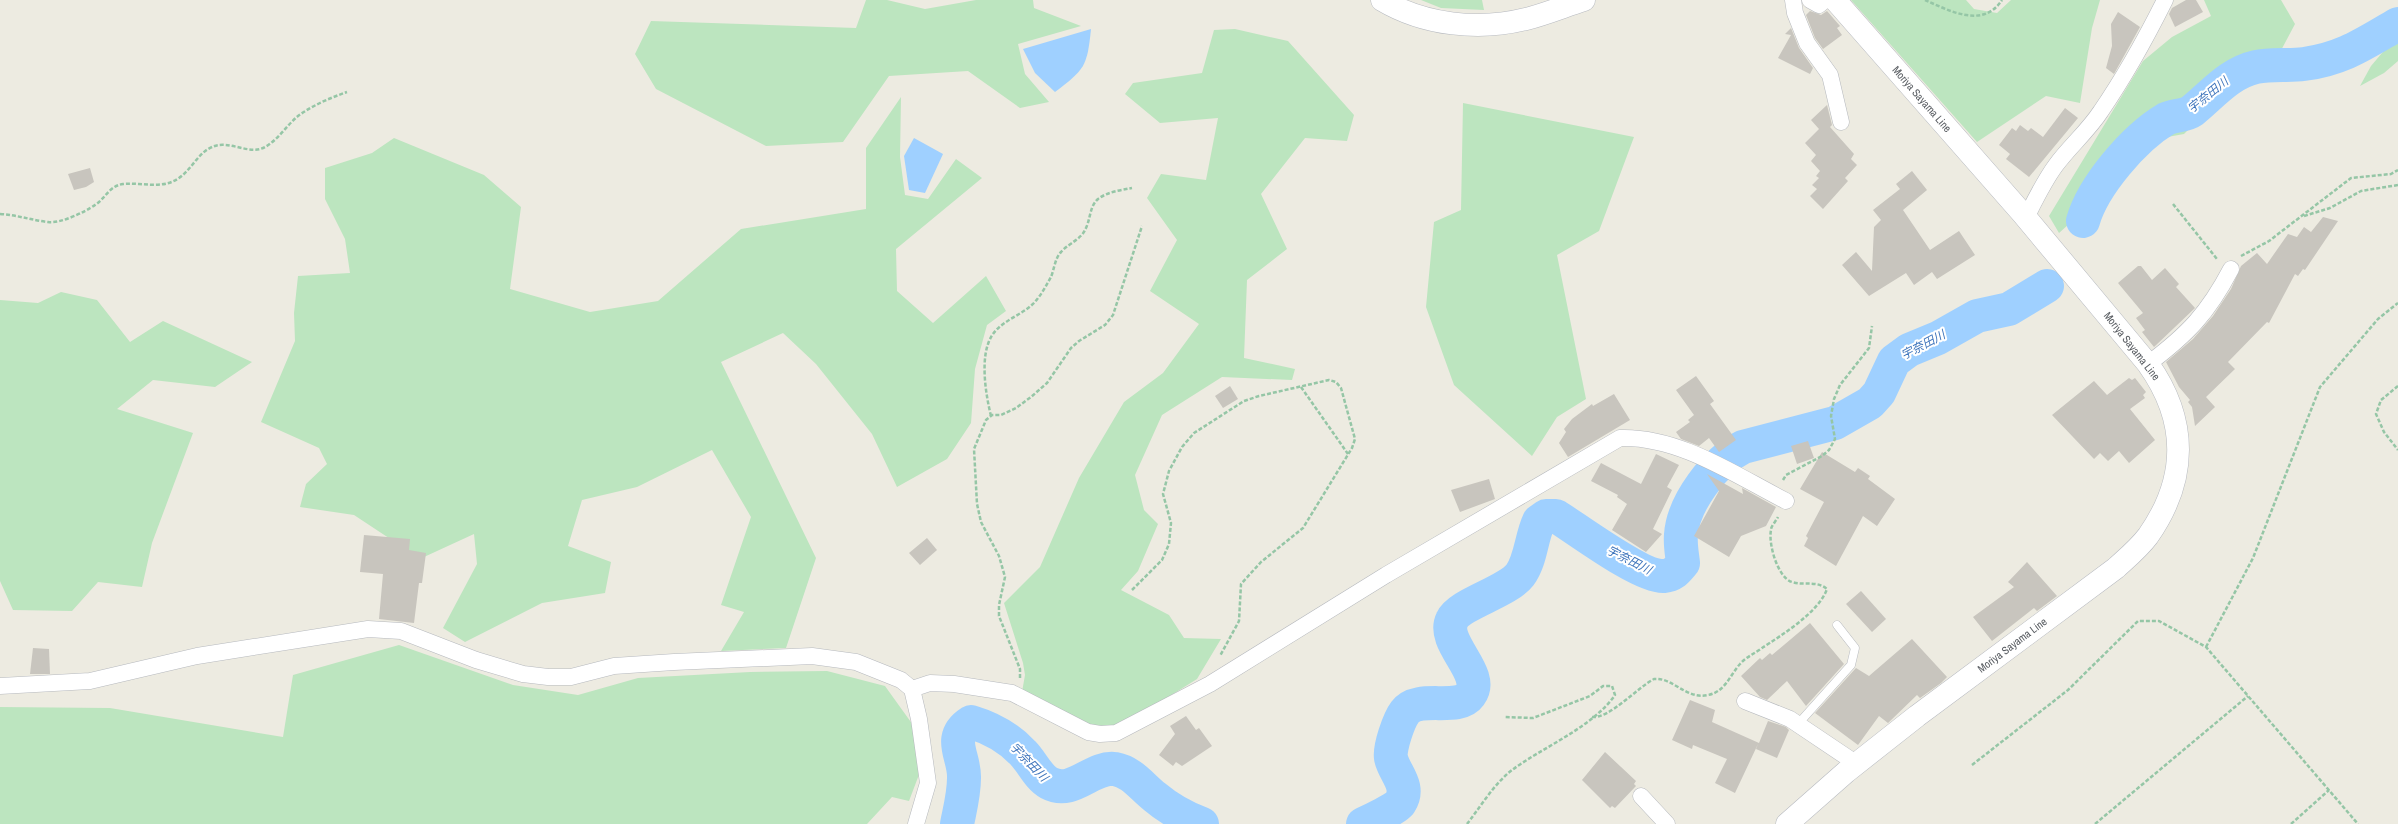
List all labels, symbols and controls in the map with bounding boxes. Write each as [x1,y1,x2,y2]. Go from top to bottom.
street label: Moriya Sayama Line [1889,63,1955,135]
water label: 宇奈田川 [2184,72,2233,116]
street label: Moriya Sayama Line [2101,309,2163,383]
water label: 宇奈田川 [1898,326,1950,363]
water label: 宇奈田川 [1604,542,1656,579]
street label: Moriya Sayama Line [1975,614,2049,676]
water label: 宇奈田川 [1007,739,1053,786]

